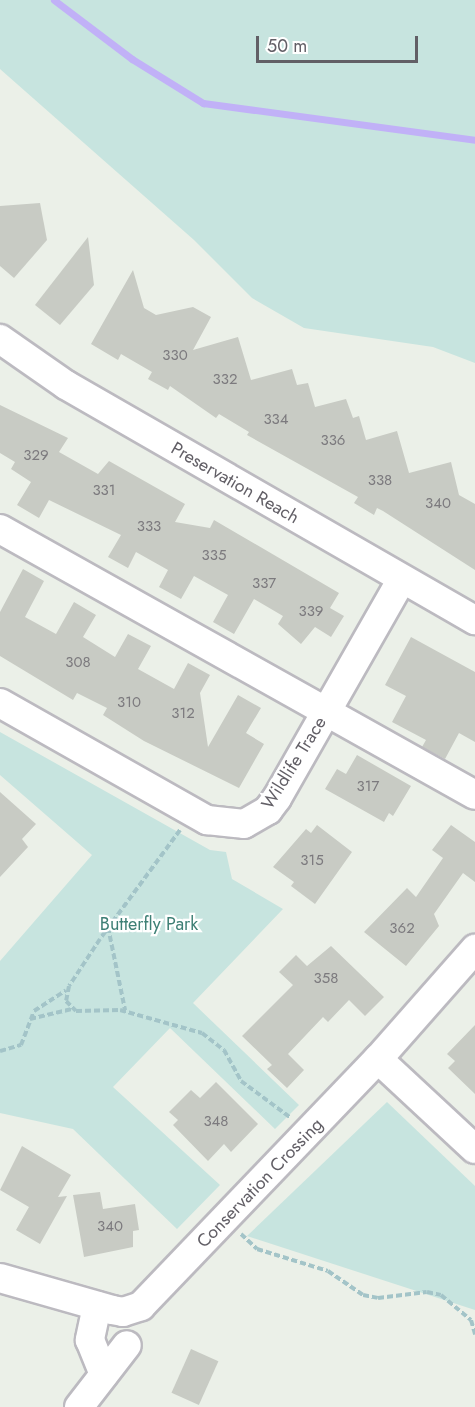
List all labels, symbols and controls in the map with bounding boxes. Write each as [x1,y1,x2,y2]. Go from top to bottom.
scale bar [259,24,421,62]
text: 50 m [267,33,307,59]
house number: 330 [162,347,188,365]
house number: 332 [213,371,237,389]
house number: 334 [263,411,289,429]
house number: 336 [320,432,346,450]
street label: Preservation Reach [167,438,303,528]
house number: 329 [23,447,49,465]
house number: 338 [368,472,392,490]
house number: 331 [92,482,116,500]
house number: 340 [425,495,451,513]
house number: 333 [137,518,161,536]
house number: 335 [202,547,226,565]
house number: 337 [252,575,276,593]
house number: 339 [298,603,324,621]
house number: 308 [65,654,91,672]
house number: 310 [117,694,141,712]
house number: 312 [171,705,195,723]
street label: Wildlife Trace [257,713,331,813]
house number: 317 [357,778,379,796]
house number: 315 [300,852,324,870]
park label: Butterfly Park [100,913,198,935]
house number: 362 [389,920,415,938]
house number: 358 [314,970,338,988]
house number: 348 [203,1113,229,1131]
street label: Conservation Crossing [192,1114,328,1252]
house number: 340 [97,1218,123,1236]

